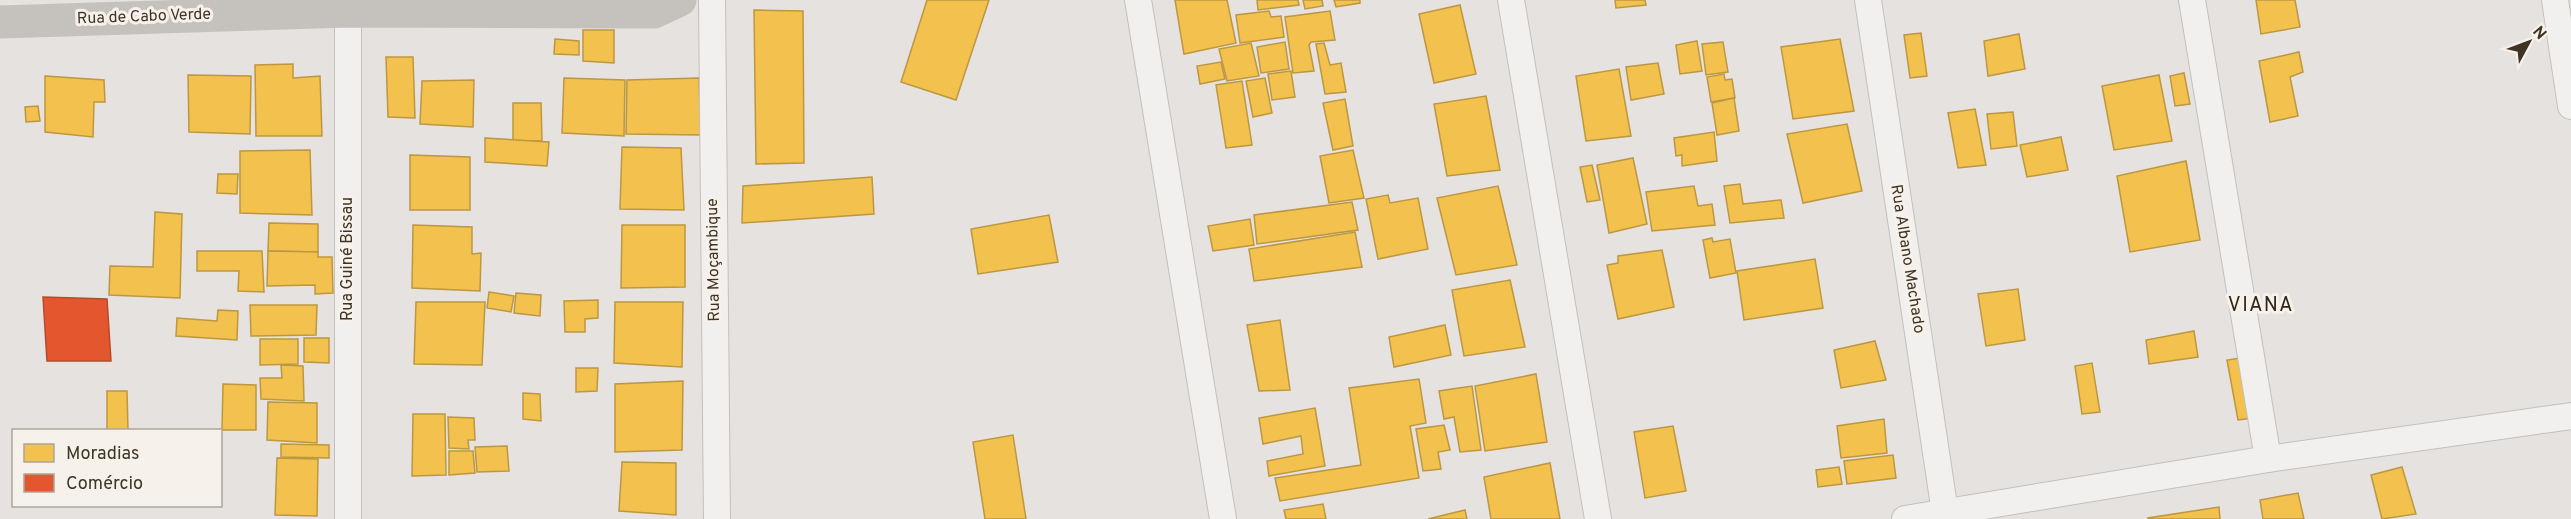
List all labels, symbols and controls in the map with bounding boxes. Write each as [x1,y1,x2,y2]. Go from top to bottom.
street label: Rua de Cabo Verde [77,5,211,29]
north arrow [2499,12,2559,72]
text: N [2527,23,2550,44]
street label: Rua Albano Machado [1885,183,1929,335]
street label: Rua Guiné Bissau [338,197,358,321]
street label: Rua Moçambique [703,198,725,322]
district label: VIANA [2228,293,2294,319]
legend [12,429,222,507]
text: Moradias [66,443,139,466]
text: Comércio [66,473,143,496]

